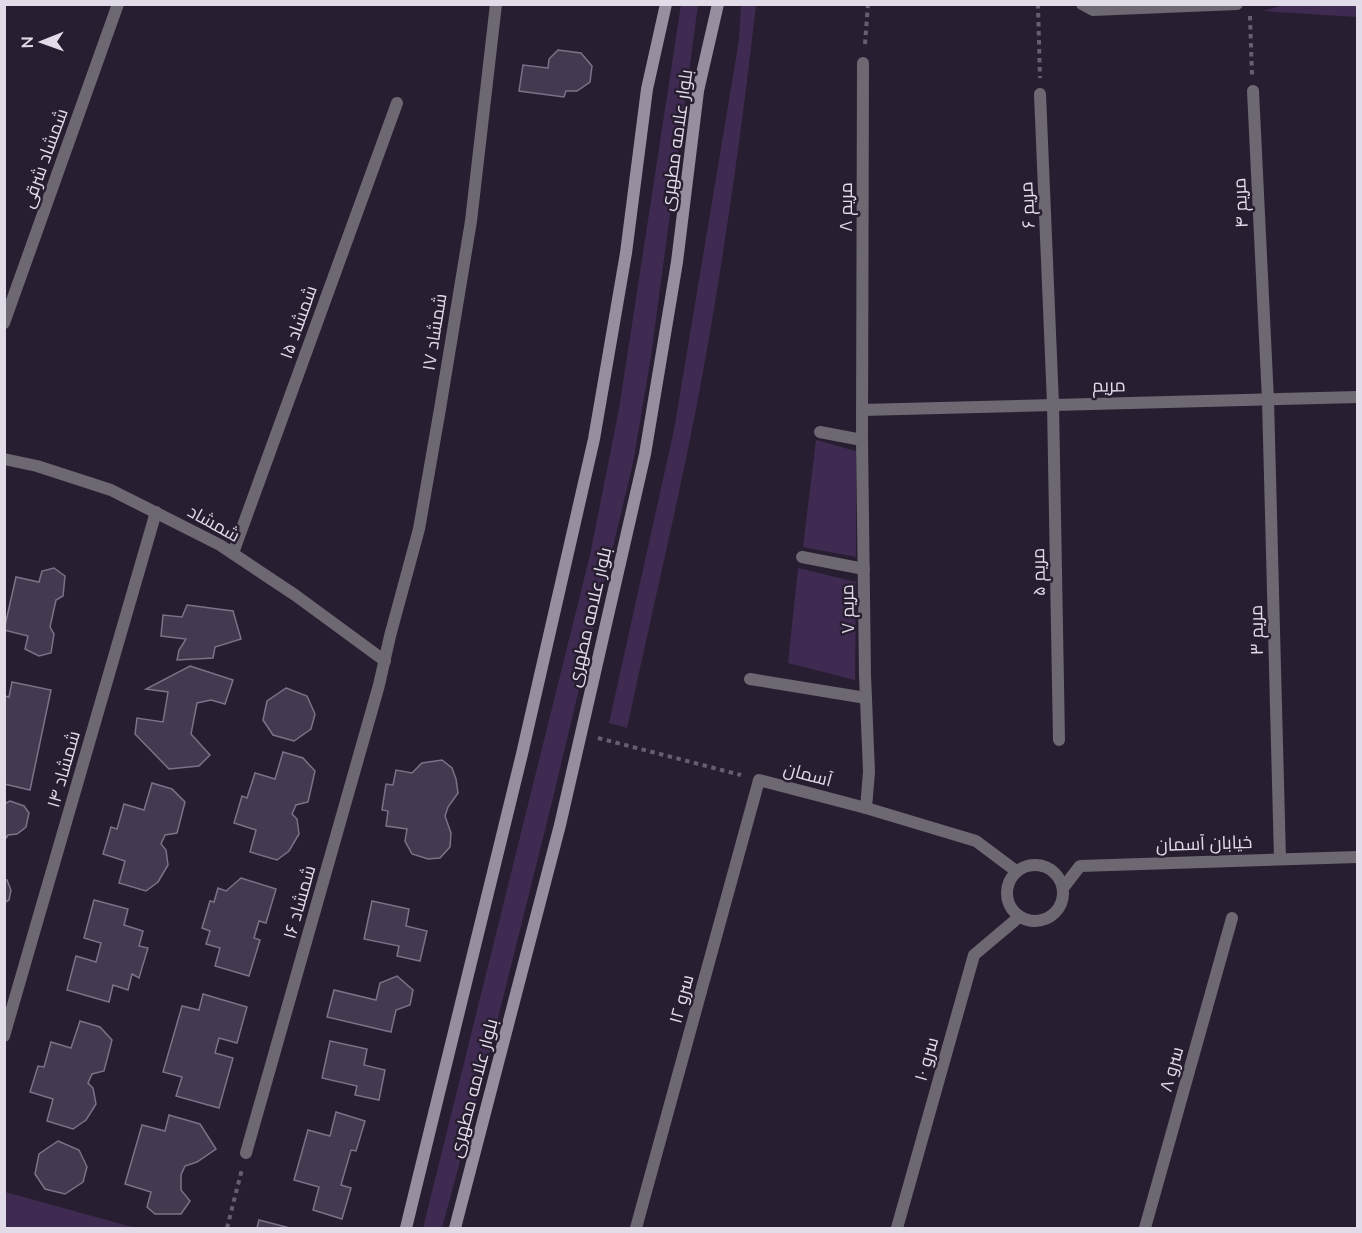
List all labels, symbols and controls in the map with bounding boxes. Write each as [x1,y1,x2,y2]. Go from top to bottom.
north arrow [12,12,72,72]
text: N [17,36,37,48]
street label: بلوار علامه مطهری [655,68,697,212]
street label: شمشاد شرقی [15,105,73,211]
street label: مریم ۴ [1227,177,1254,229]
street label: مریم ۶ [1014,181,1041,229]
street label: مریم ۸ [834,182,858,232]
street label: شمشاد ۱۵ [274,282,322,362]
street label: شمشاد ۱۷ [417,292,451,372]
street label: مریم [1092,373,1126,398]
street label: شمشاد [184,499,244,547]
street label: بلوار علامه مطهری [562,545,616,689]
street label: مریم ۵ [1026,548,1051,596]
street label: مریم ۷ [835,584,860,634]
street label: مریم ۳ [1244,605,1269,655]
street label: شمشاد ۱۴ [41,728,85,810]
street label: آسمان [781,757,835,792]
street label: خیابان آسمان [1155,830,1253,856]
street label: شمشاد ۱۶ [278,863,320,941]
street label: سرو ۱۲ [663,972,699,1026]
street label: بلوار علامه مطهری [443,1016,503,1160]
street label: سرو ۱۰ [909,1034,943,1084]
street label: سرو ۸ [1154,1044,1188,1094]

